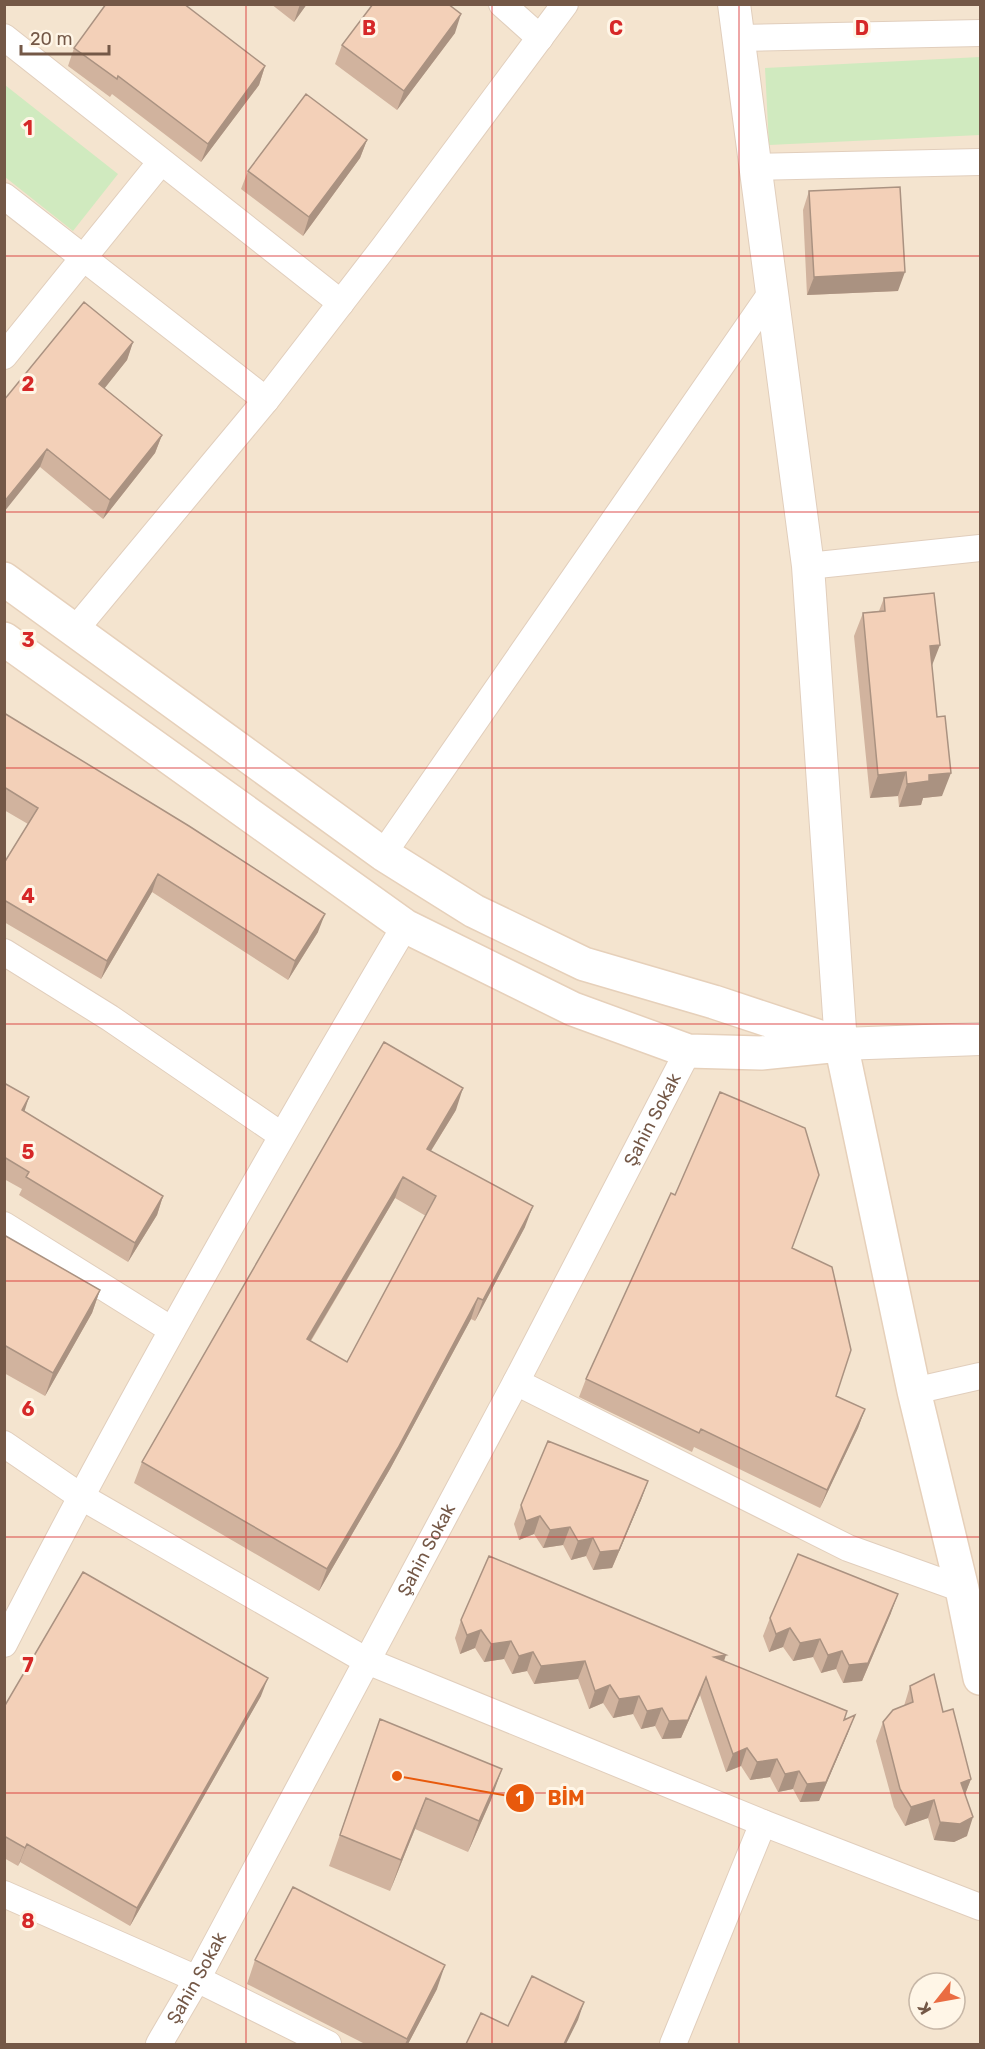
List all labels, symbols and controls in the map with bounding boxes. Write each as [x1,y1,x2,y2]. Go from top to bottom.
text: B [362,16,376,40]
text: C [609,16,623,40]
text: D [855,16,869,40]
scale bar [21,18,110,56]
text: 20 m [30,28,72,50]
text: 1 [23,116,33,140]
text: 2 [22,372,35,396]
text: 3 [21,628,35,652]
text: 4 [21,884,35,908]
street label: Şahin Sokak [619,1069,686,1170]
text: 5 [22,1140,35,1164]
text: 6 [21,1397,35,1421]
street label: Şahin Sokak [393,1499,460,1600]
text: 7 [22,1653,34,1677]
callout: BİM [505,1779,596,1817]
text: BİM [547,1786,585,1810]
text: 1 [516,1787,524,1809]
text: 8 [21,1909,35,1933]
street label: Şahin Sokak [162,1928,231,2028]
north arrow [907,1971,967,2031]
text: K [913,1999,935,2018]

